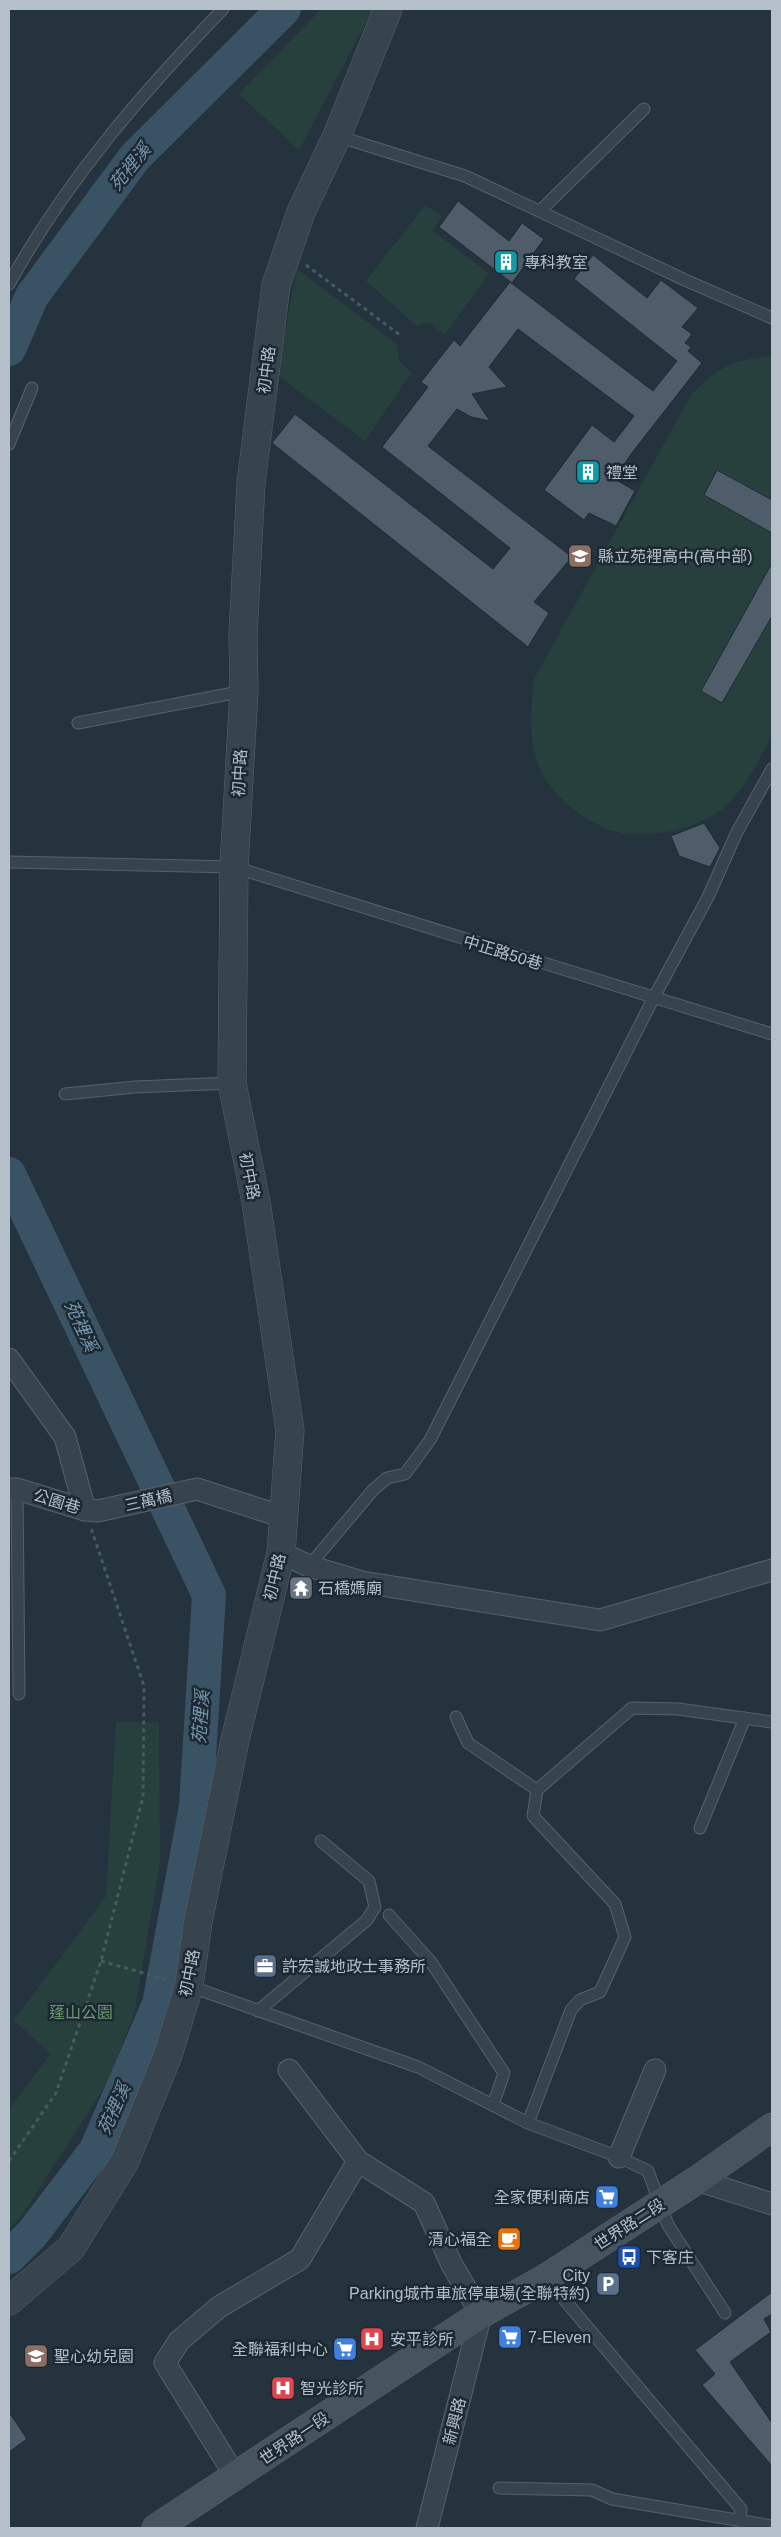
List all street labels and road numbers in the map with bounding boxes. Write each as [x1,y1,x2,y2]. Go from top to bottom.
street label: 初中路 [255,345,278,395]
street label: 初中路 [230,749,249,797]
street label: 中正路50巷 [461,932,544,973]
street label: 初中路 [237,1151,262,1201]
street label: 公園巷 [31,1486,82,1517]
street label: 三萬橋 [123,1487,173,1514]
street label: 初中路 [261,1552,288,1602]
street label: 初中路 [177,1948,202,1998]
street label: 世界路二段 [591,2196,667,2253]
street label: 新興路 [440,2396,469,2446]
street label: 世界路一段 [256,2409,332,2468]

